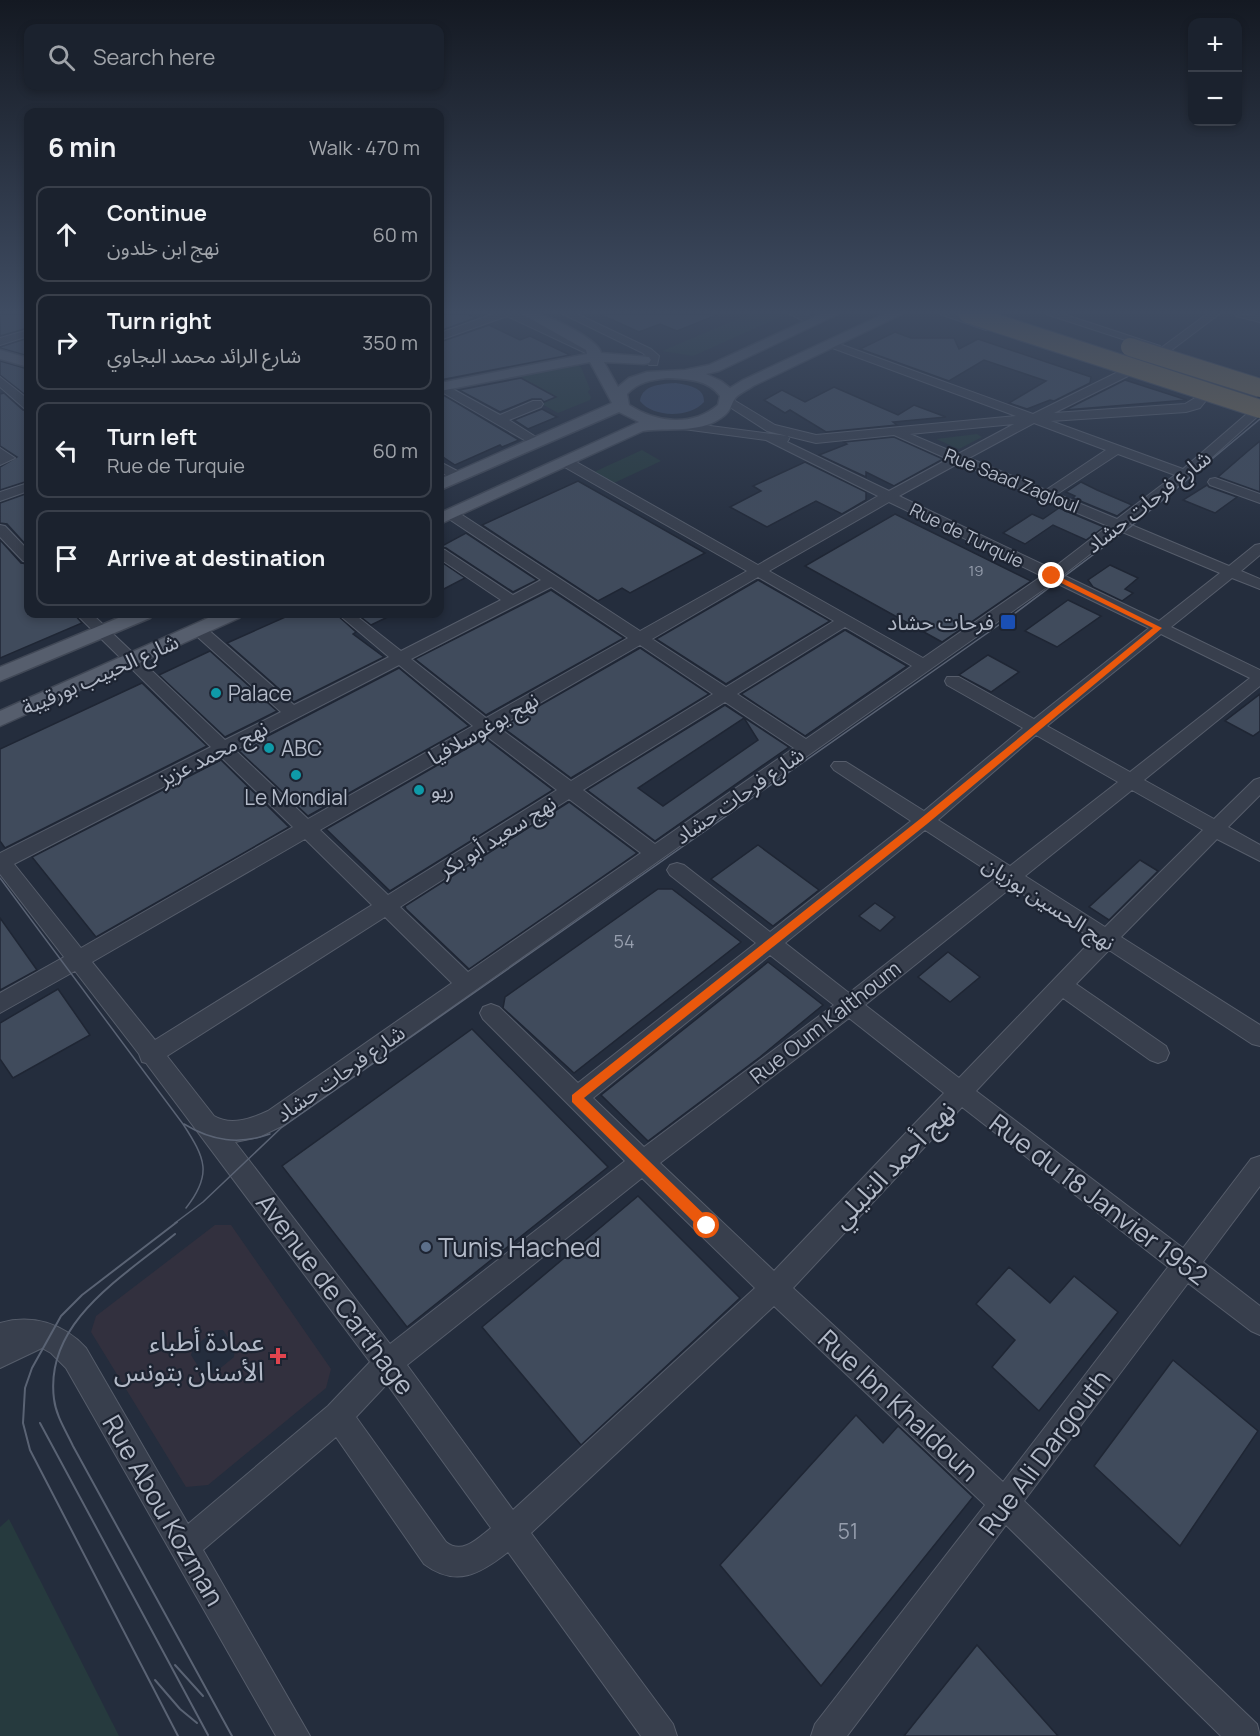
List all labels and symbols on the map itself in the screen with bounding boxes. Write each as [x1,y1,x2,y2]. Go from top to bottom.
street label: Rue Saad Zagloul [941,442,1083,518]
street label: شارع فرحات حشاد [1080,443,1218,560]
street label: Rue de Turquie [906,497,1028,573]
house number: 19 [968,560,984,581]
route end [1038,562,1064,588]
place label: فرحات حشاد [887,608,994,636]
marker: فرحات حشاد [999,613,1017,631]
street label: شارع الحبيب بورقيبة [17,627,183,723]
place label: Palace [228,679,292,707]
street label: نهج يوغوسلافيا [423,685,544,773]
marker: Palace [209,686,223,700]
street label: نهج محمد عزيز [153,714,273,795]
place label: ABC [281,734,322,762]
street label: شارع فرحات حشاد [669,740,810,852]
marker: ABC [262,741,276,755]
marker: Le Mondial [289,768,303,782]
place label: ريو [431,776,454,804]
place label: Le Mondial [244,783,348,811]
marker: ريو [412,783,426,797]
street label: نهج سعيد أبو بكر [432,789,562,886]
street label: نهج الحسين بوزيان [976,850,1121,958]
house number: 54 [613,929,635,953]
street label: Rue Oum Kalthoum [744,954,906,1090]
street label: شارع فرحات حشاد [270,1018,411,1130]
street label: نهج أحمد التليلي [823,1092,965,1238]
street label: Rue du 18 Janvier 1952 [982,1105,1216,1293]
street label: Avenue de Carthage [248,1186,424,1402]
route start [693,1212,719,1238]
place label: Tunis Hached [438,1229,601,1265]
marker: Tunis Hached [419,1240,433,1254]
street label: Rue Ibn Khaldoun [811,1321,987,1489]
place label: عمادة أطباء الأسنان بتونس [114,1323,264,1389]
marker: عمادة أطباء الأسنان بتونس [269,1347,287,1365]
street label: Rue Ali Dargouth [970,1362,1118,1542]
street label: Rue Abou Kozman [95,1408,233,1612]
house number: 51 [838,1517,858,1545]

